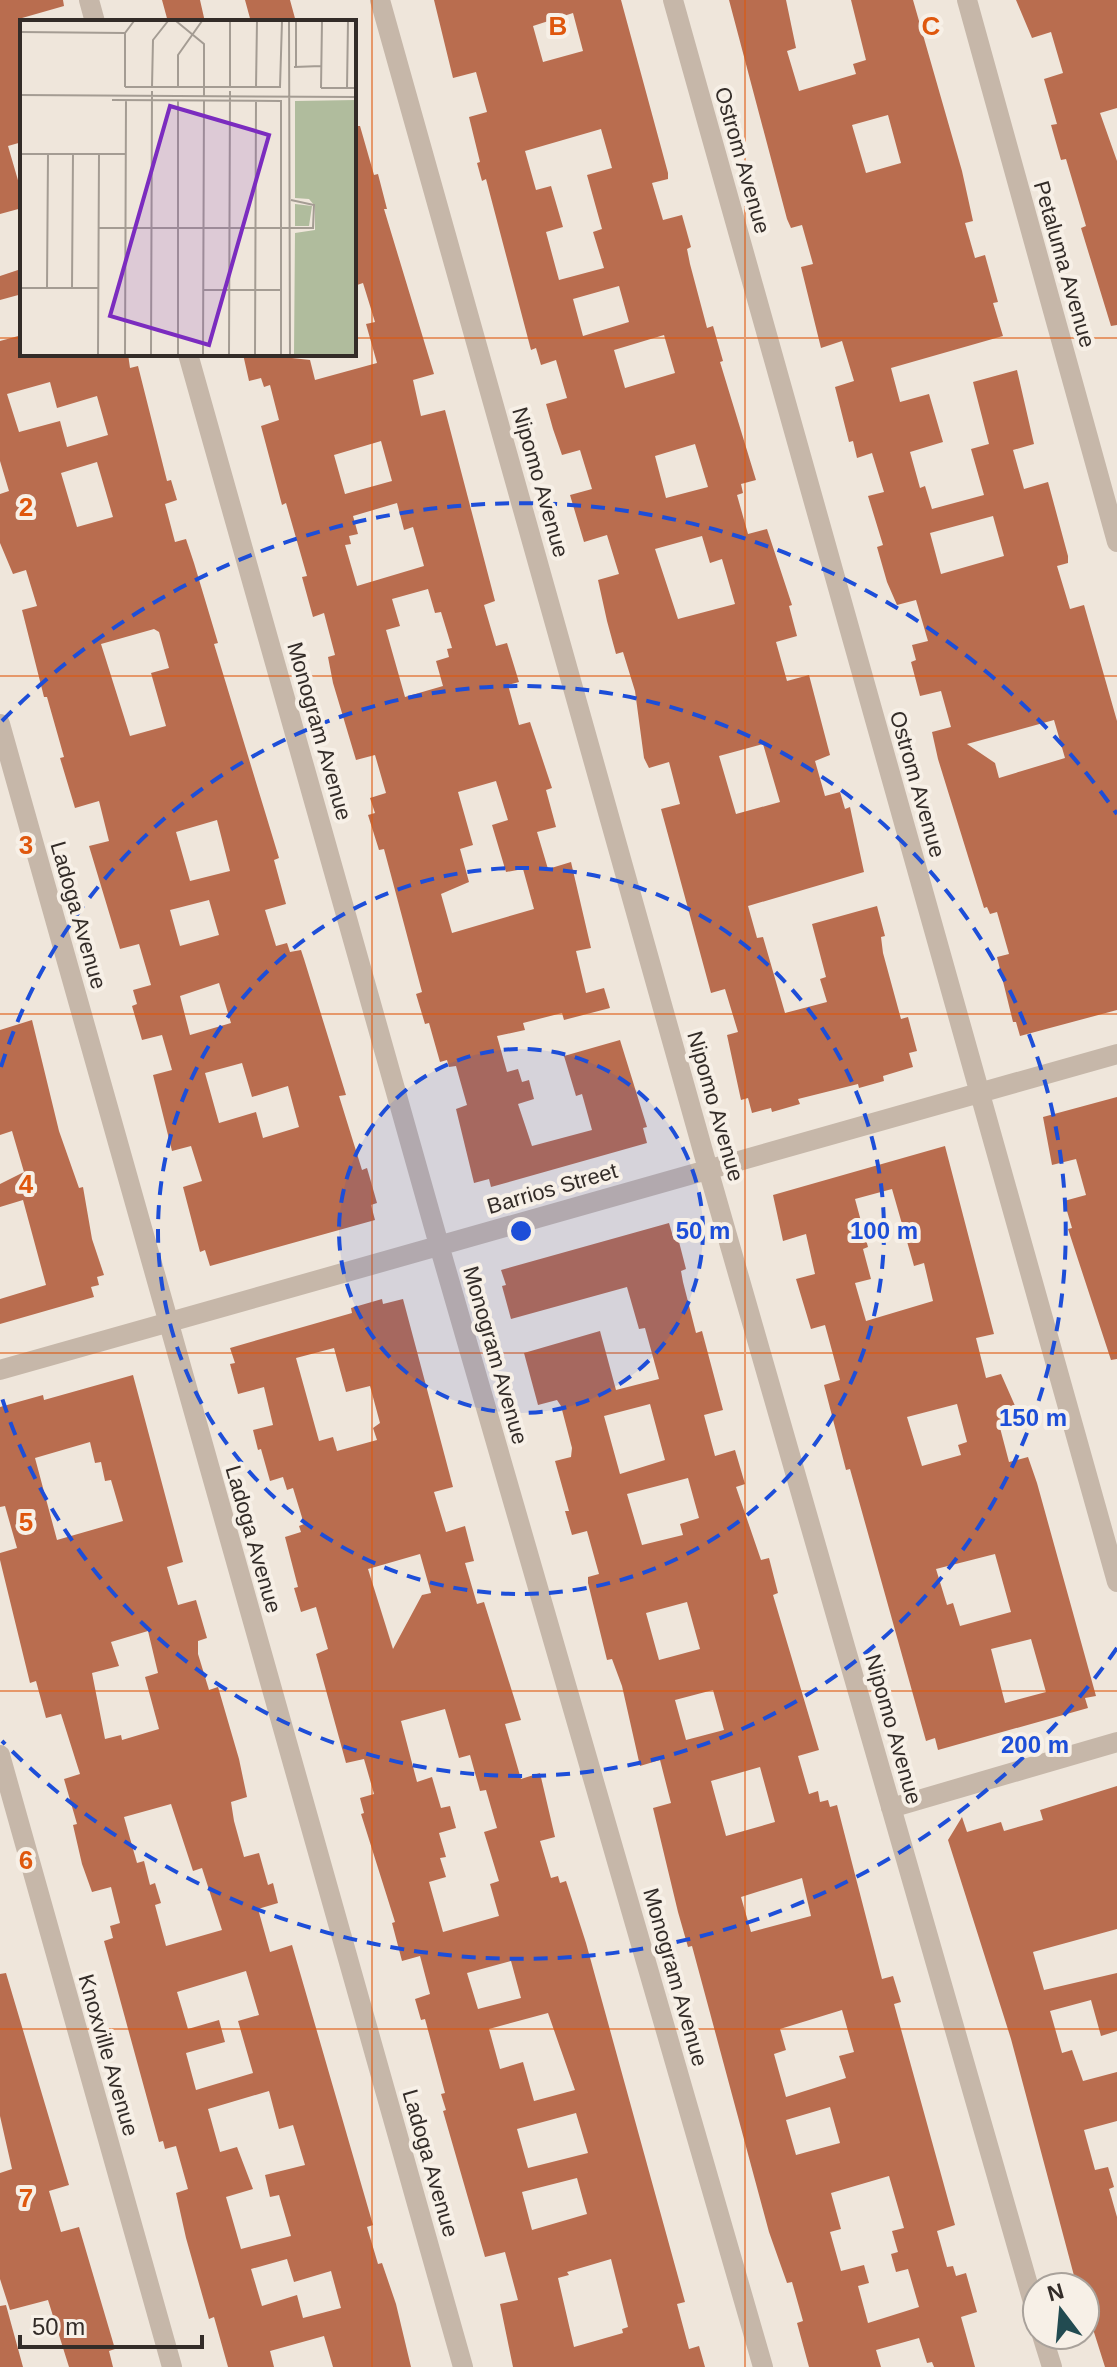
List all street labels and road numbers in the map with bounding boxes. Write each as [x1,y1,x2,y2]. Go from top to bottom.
street label: Ostrom Avenue [710,84,775,236]
street label: Petaluma Avenue [1029,178,1100,350]
street label: Nipomo Avenue [507,404,574,560]
street label: Monogram Avenue [282,639,357,823]
street label: Ostrom Avenue [885,708,950,860]
street label: Ladoga Avenue [45,838,112,992]
street label: Nipomo Avenue [682,1028,749,1184]
street label: Barrios Street [484,1158,620,1219]
street label: Monogram Avenue [458,1263,533,1447]
street label: Ladoga Avenue [220,1462,287,1616]
street label: Nipomo Avenue [860,1651,927,1807]
street label: Monogram Avenue [638,1885,713,2069]
street label: Knoxville Avenue [73,1971,144,2139]
street label: Ladoga Avenue [397,2086,464,2240]

